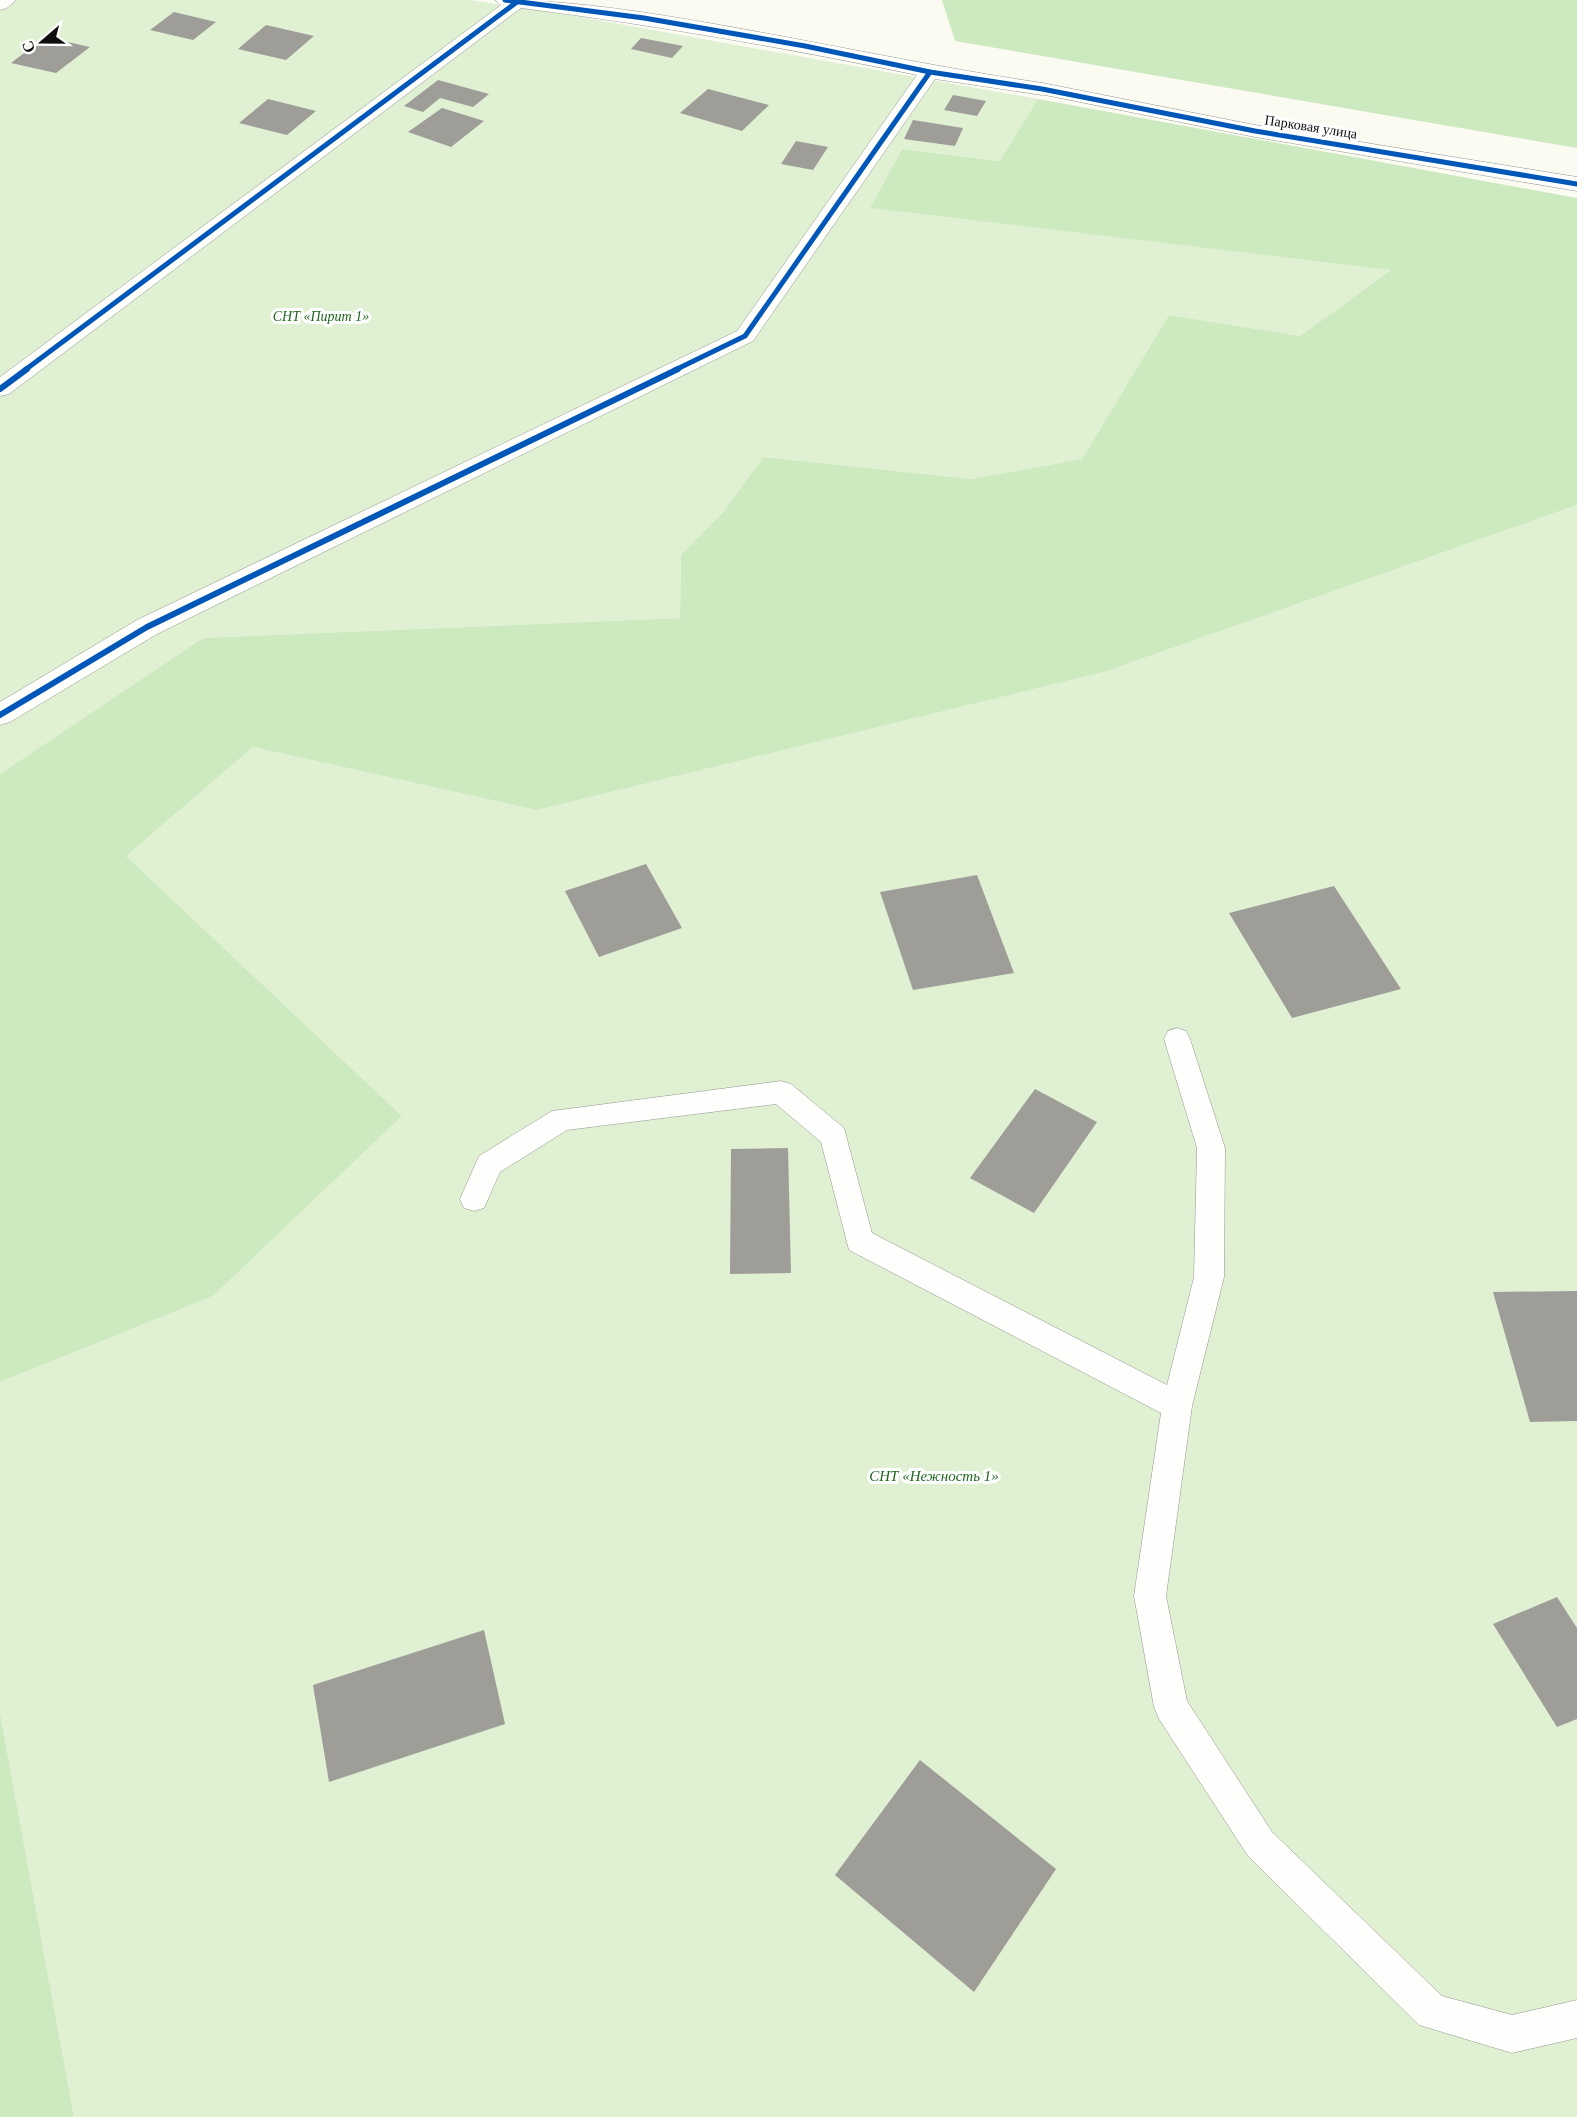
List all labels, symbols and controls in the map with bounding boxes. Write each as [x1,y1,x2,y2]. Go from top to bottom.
north arrow [12,12,72,72]
text: С [18,39,38,55]
street label: Парковая улица [1264,112,1359,142]
park label: СНТ «Пирит 1» [273,309,369,324]
park label: СНТ «Нежность 1» [869,1468,999,1484]

